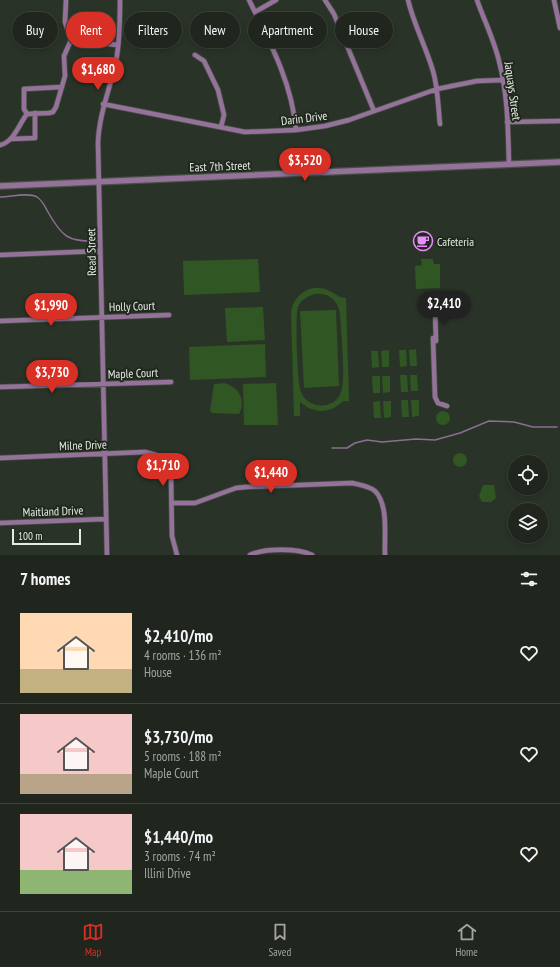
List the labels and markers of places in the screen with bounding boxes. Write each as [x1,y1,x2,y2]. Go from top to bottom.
pin: $1,680 [65,57,131,91]
pin: $3,520 [272,148,338,182]
cafe icon: Cafeteria [412,230,434,252]
place label: Cafeteria [437,234,474,249]
pin: $2,410 [411,291,477,325]
pin: $1,990 [18,293,84,327]
pin: $3,730 [19,360,85,394]
pin: $1,710 [130,453,196,487]
pin: $1,440 [238,460,304,494]

